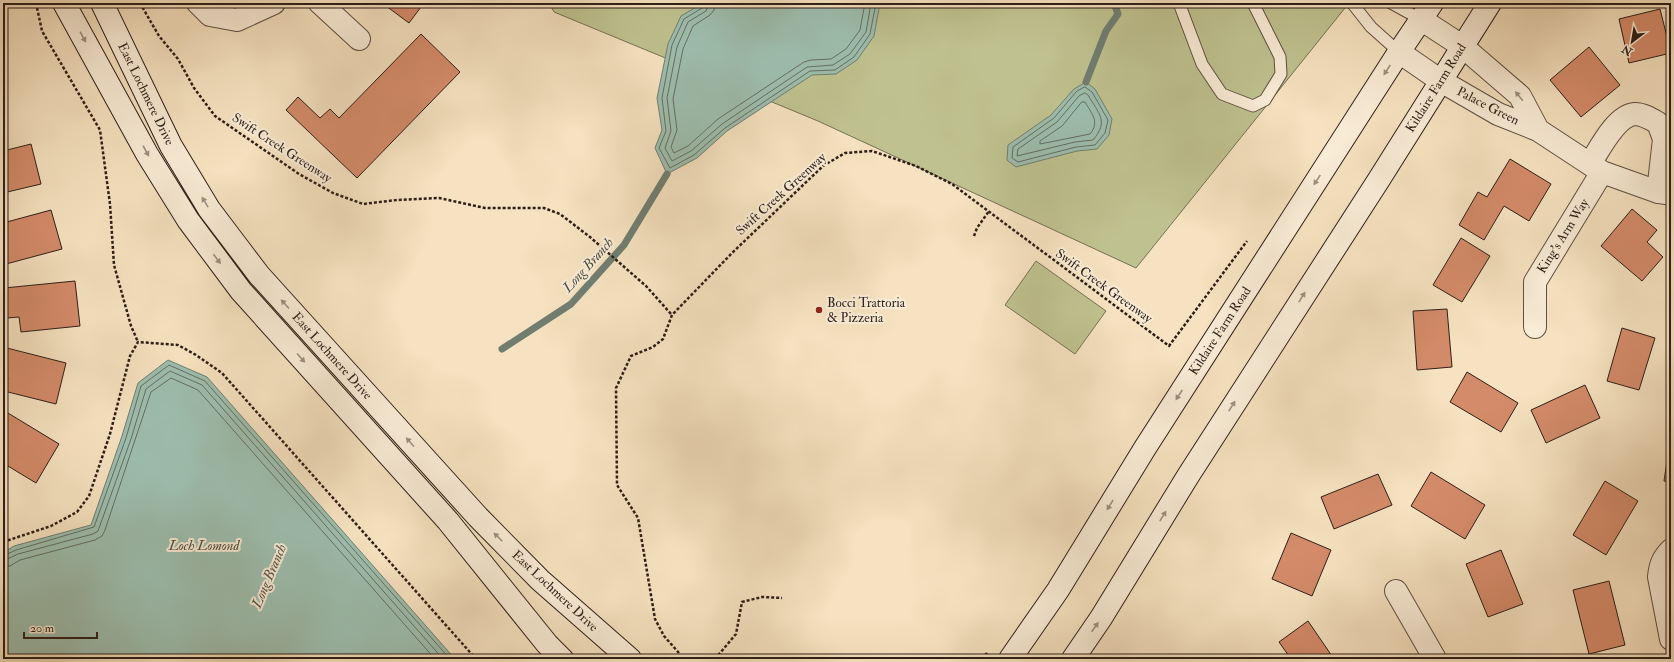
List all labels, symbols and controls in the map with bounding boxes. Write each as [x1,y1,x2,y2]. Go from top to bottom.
north arrow [1612,22,1652,62]
one-way arrow [79,31,86,43]
street label: East Lochmere Drive [114,40,178,148]
street label: Kildaire Farm Road [1402,40,1470,135]
text: N [1619,41,1636,59]
one-way arrow [1383,65,1391,75]
street label: Palace Green [1454,83,1522,129]
one-way arrow [1515,91,1523,101]
street label: Swift Creek Greenway [229,110,335,187]
one-way arrow [142,145,149,157]
street label: Swift Creek Greenway [733,149,830,239]
one-way arrow [1313,175,1321,185]
street label: King's Arm Way [1534,195,1593,277]
one-way arrow [201,196,208,208]
water label: Long Branch [558,234,617,297]
street label: Swift Creek Greenway [1052,245,1156,327]
one-way arrow [213,254,221,265]
street label: Kildaire Farm Road [1186,283,1255,378]
one-way arrow [1298,292,1306,302]
place label: Bocci Trattoria & Pizzeria [827,295,906,326]
one-way arrow [281,299,290,309]
marker: Bocci Trattoria & Pizzeria [814,305,824,315]
street label: East Lochmere Drive [289,309,376,403]
one-way arrow [297,353,306,363]
one-way arrow [1175,390,1183,400]
one-way arrow [1229,400,1236,412]
one-way arrow [405,437,415,447]
one-way arrow [1106,499,1113,511]
one-way arrow [1160,511,1167,522]
one-way arrow [493,532,503,542]
water label: Loch Lomond [168,537,240,554]
water label: Long Branch [248,542,290,611]
street label: East Lochmere Drive [509,547,602,635]
scale bar [24,614,97,640]
text: 20 m [30,621,55,636]
one-way arrow [1091,622,1099,632]

